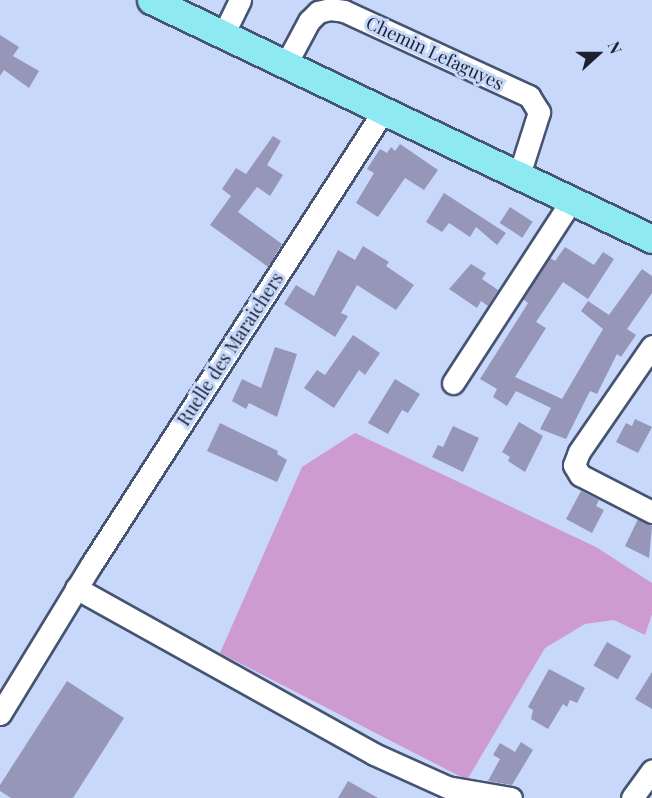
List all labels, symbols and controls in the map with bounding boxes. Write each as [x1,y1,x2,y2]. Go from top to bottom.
street label: Chemin Lefaguyes [363,12,507,94]
north arrow [568,24,628,84]
text: N [603,38,627,57]
street label: Ruelle des Maraichers [172,268,288,430]

